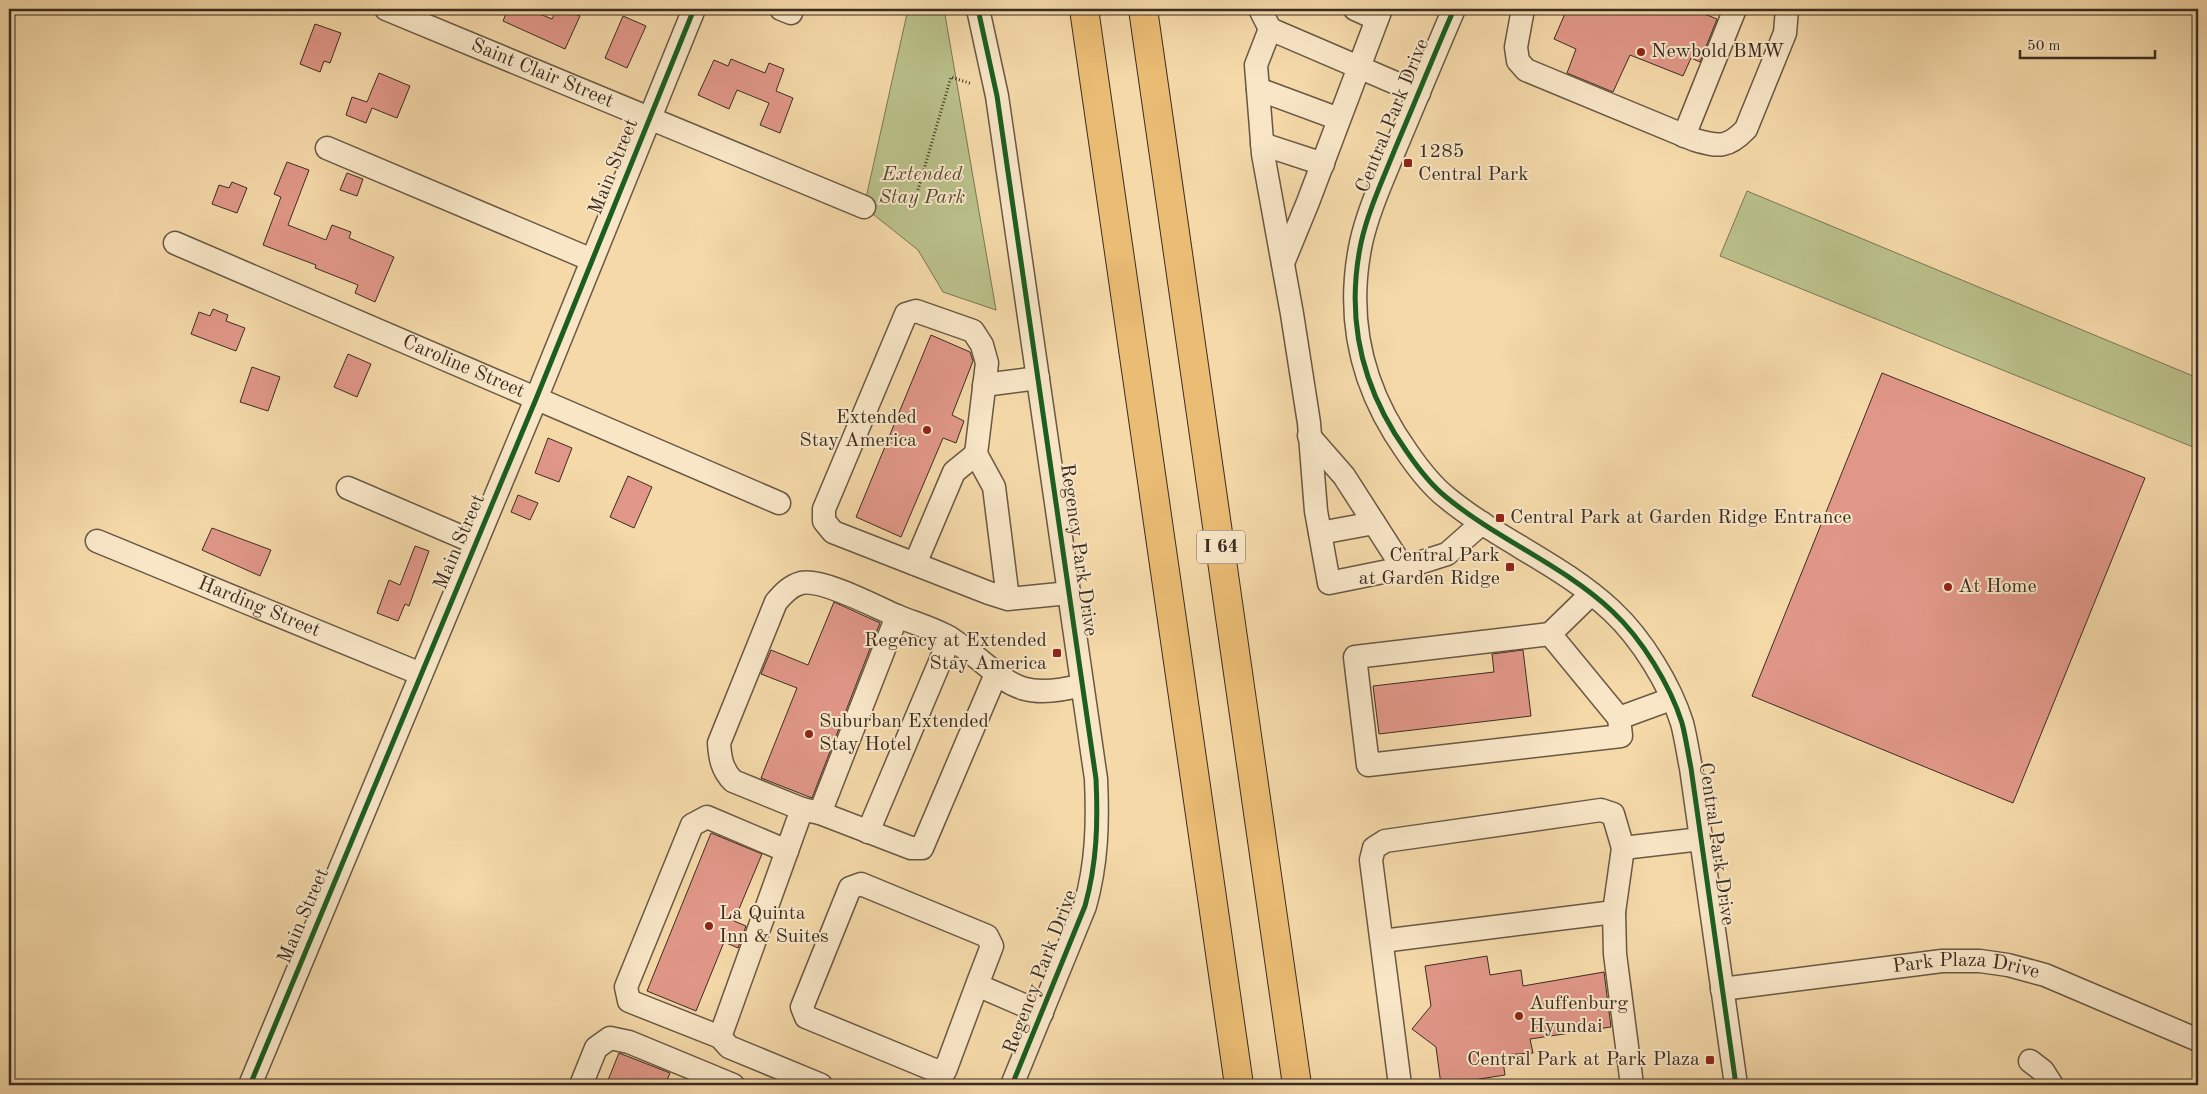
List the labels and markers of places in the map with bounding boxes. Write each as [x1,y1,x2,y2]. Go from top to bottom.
place label: Newbold BMW [1651,42,1785,62]
marker: Newbold BMW [1635,46,1647,58]
place label: 1285 Central Park [1418,142,1529,185]
marker: 1285 Central Park [1402,157,1414,169]
place label: Extended Stay America [799,408,917,451]
marker: Extended Stay America [921,424,933,436]
place label: Central Park at Garden Ridge Entrance [1510,508,1851,528]
marker: Central Park at Garden Ridge Entrance [1494,512,1506,524]
place label: Central Park at Garden Ridge [1359,546,1500,589]
marker: Central Park at Garden Ridge [1504,561,1516,573]
place label: At Home [1958,577,2037,597]
marker: At Home [1942,581,1954,593]
place label: Regency at Extended Stay America [864,631,1047,674]
marker: Regency at Extended Stay America [1051,647,1063,659]
place label: Suburban Extended Stay Hotel [819,712,989,755]
marker: Suburban Extended Stay Hotel [803,728,815,740]
place label: La Quinta Inn & Suites [719,904,829,947]
marker: La Quinta Inn & Suites [703,920,715,932]
place label: Auffenburg Hyundai [1529,994,1628,1037]
marker: Auffenburg Hyundai [1513,1010,1525,1022]
place label: Central Park at Park Plaza [1467,1050,1700,1070]
marker: Central Park at Park Plaza [1704,1054,1716,1066]

